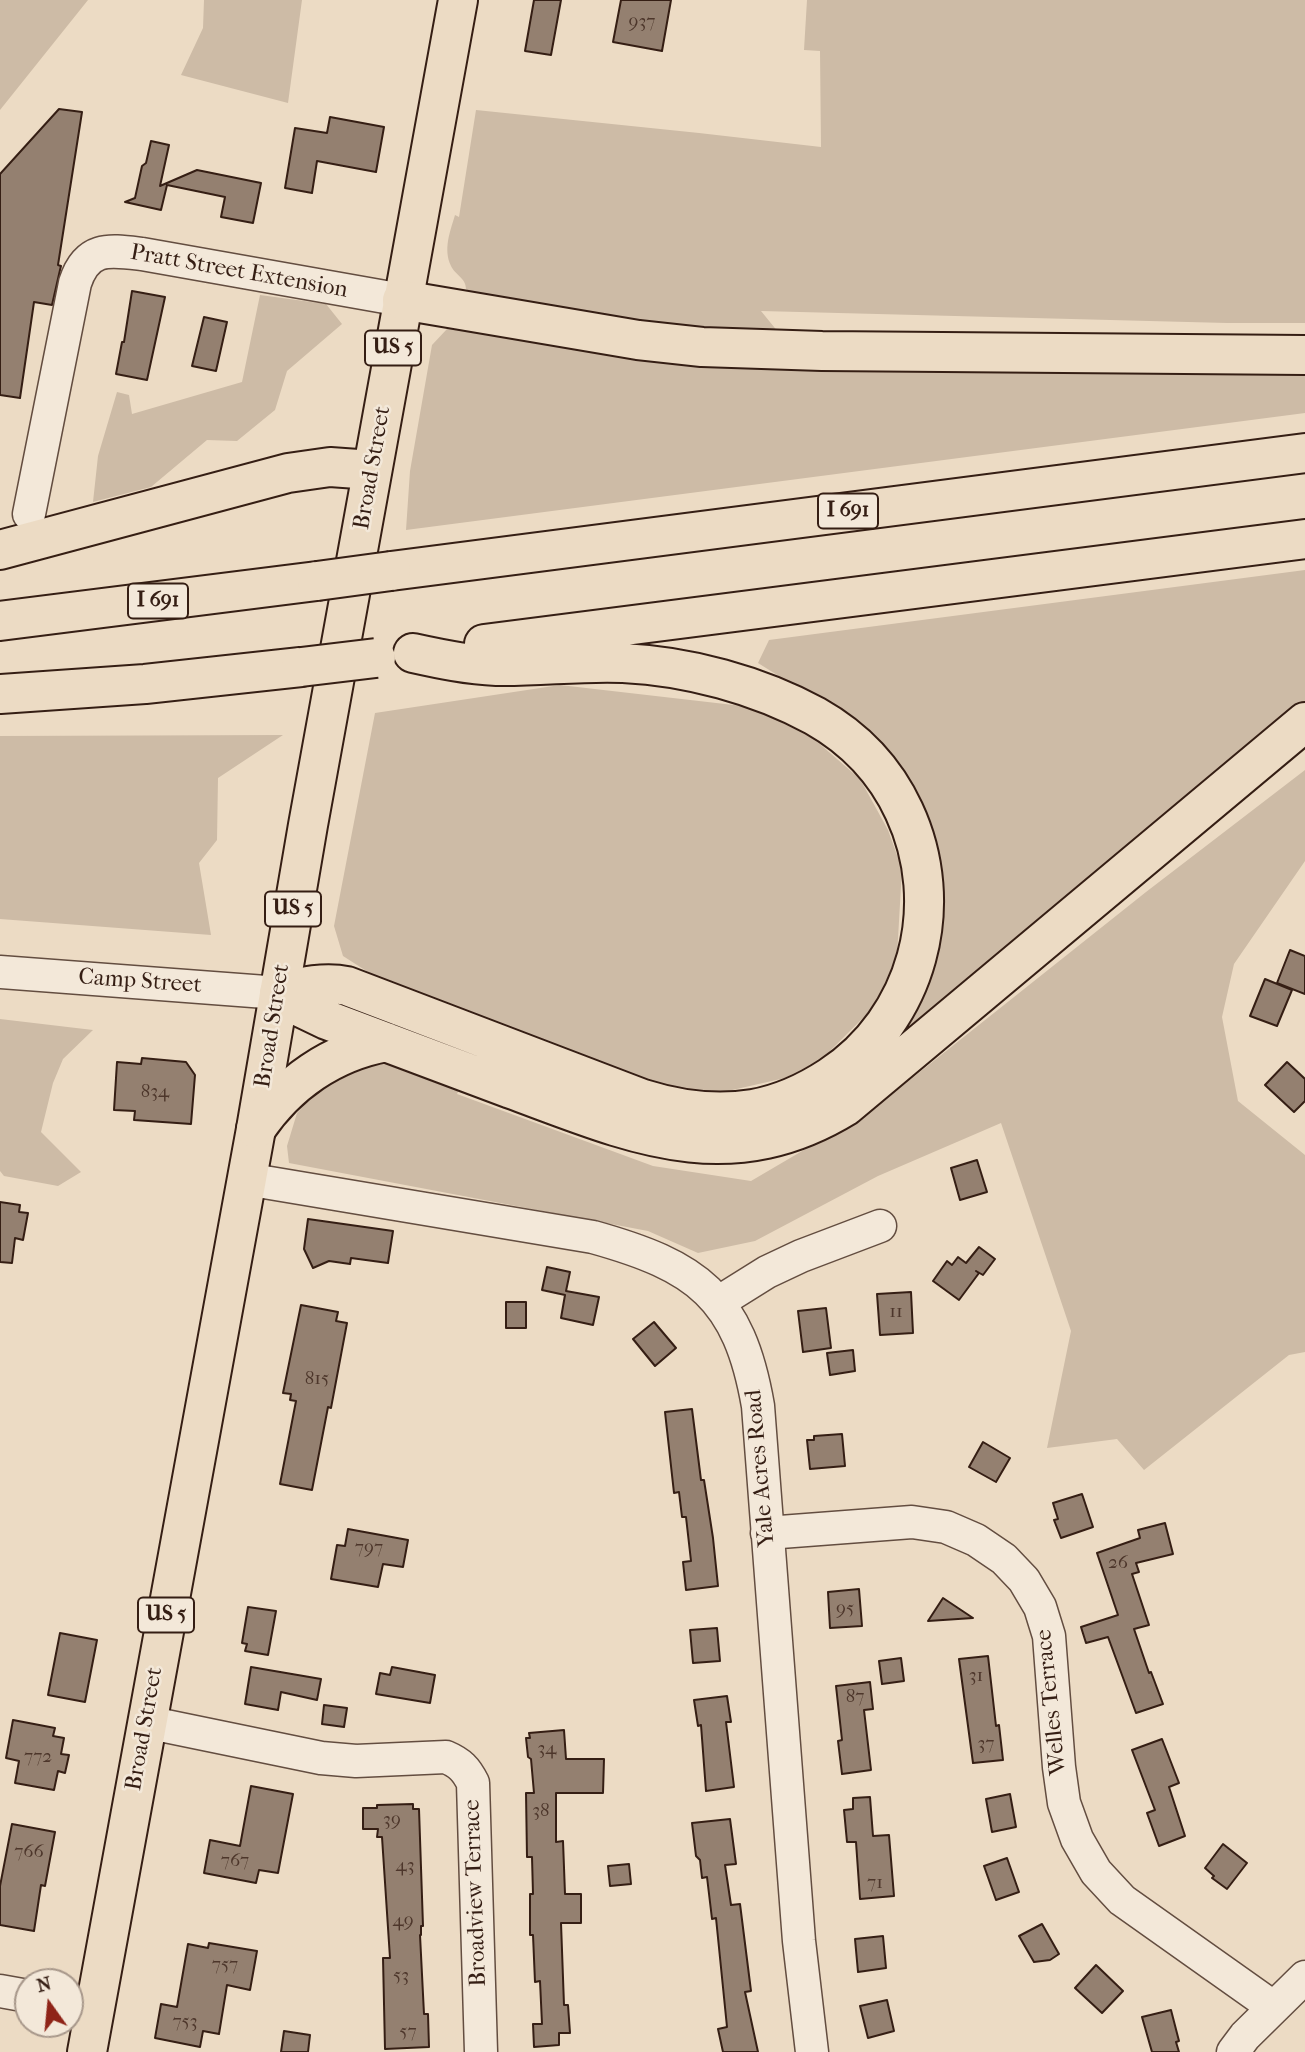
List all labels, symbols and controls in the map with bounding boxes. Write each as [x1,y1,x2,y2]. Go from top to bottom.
house number: 937 [629,11,655,33]
street label: Pratt Street Extension [128,239,350,305]
road number: US 5 [365,330,421,366]
street label: Broad Street [349,404,397,532]
road number: I 691 [818,494,878,528]
road number: I 691 [128,584,188,618]
road number: US 5 [265,892,321,926]
street label: Broad Street [250,962,296,1090]
street label: Camp Street [78,964,202,1000]
house number: 834 [141,1081,169,1103]
house number: 11 [889,1301,903,1323]
house number: 815 [305,1368,329,1390]
street label: Yale Acres Road [740,1388,782,1548]
house number: 797 [355,1537,383,1559]
house number: 26 [1108,1552,1128,1574]
road number: US 5 [138,1598,194,1632]
house number: 95 [836,1598,854,1620]
street label: Welles Terrace [1031,1628,1073,1776]
street label: Broad Street [121,1665,169,1793]
house number: 31 [969,1665,983,1687]
house number: 87 [846,1686,864,1708]
house number: 37 [978,1733,994,1755]
house number: 34 [537,1738,557,1760]
house number: 772 [24,1746,52,1768]
street label: Broadview Terrace [459,1799,493,1987]
house number: 38 [532,1800,550,1822]
house number: 39 [383,1809,401,1831]
house number: 766 [14,1841,44,1863]
house number: 767 [221,1850,249,1872]
house number: 43 [395,1855,415,1877]
house number: 71 [867,1872,883,1894]
house number: 49 [392,1910,414,1932]
house number: 757 [212,1954,238,1976]
house number: 53 [393,1965,409,1987]
north arrow [14,1968,84,2038]
text: N [34,1972,54,1997]
house number: 753 [172,2011,198,2033]
house number: 57 [399,2021,417,2043]

